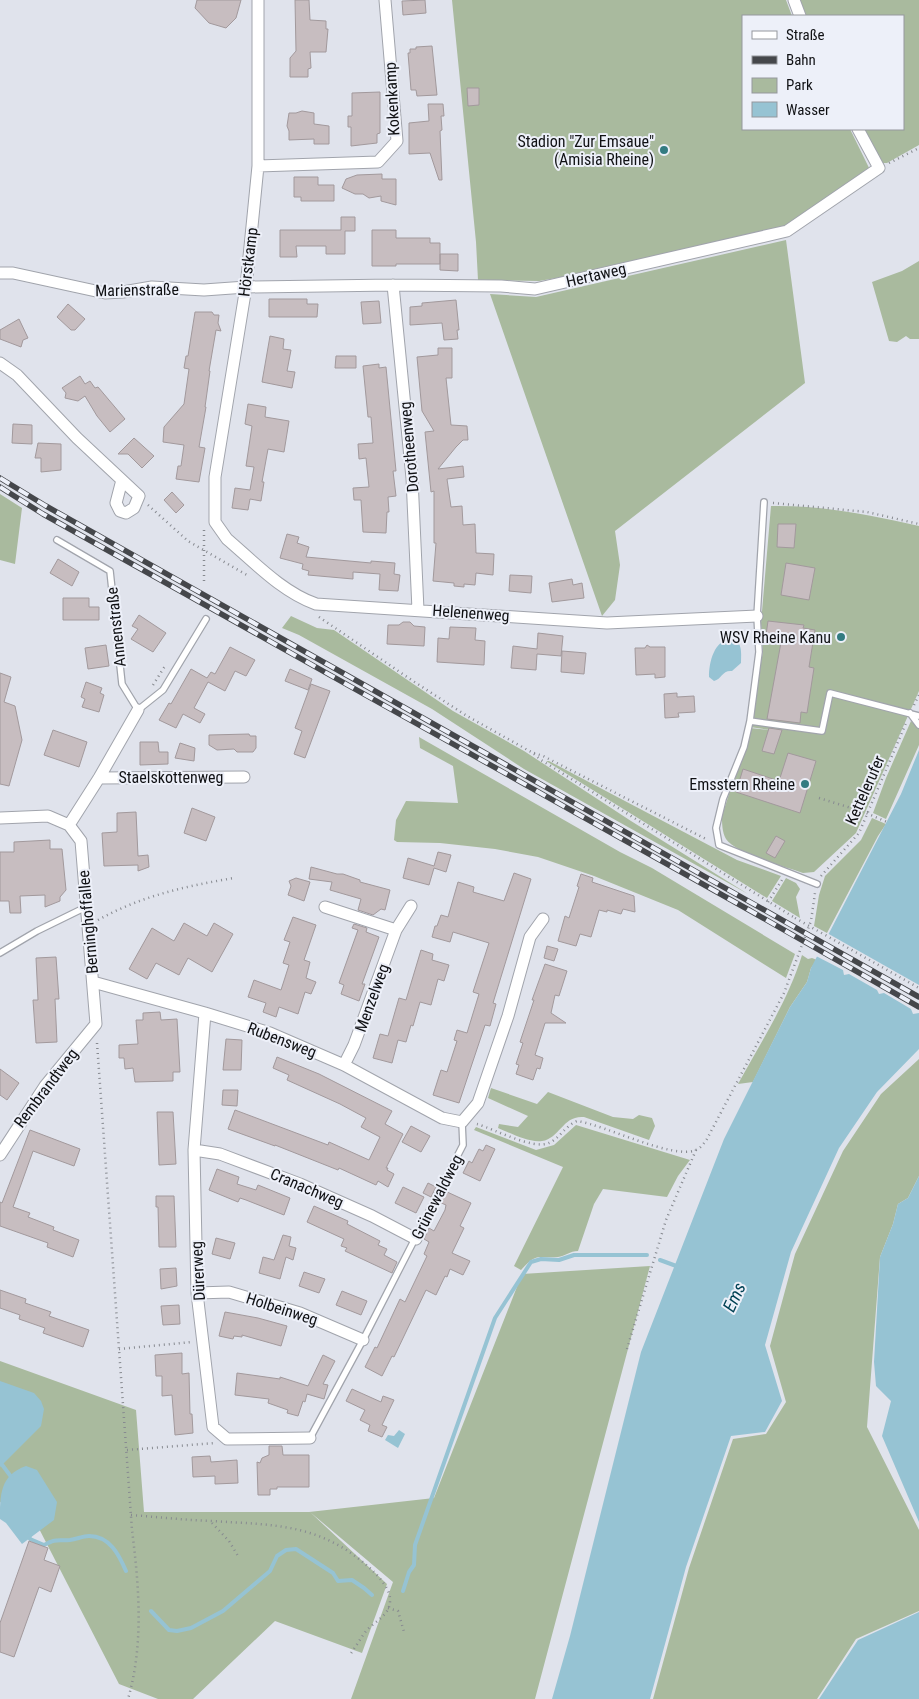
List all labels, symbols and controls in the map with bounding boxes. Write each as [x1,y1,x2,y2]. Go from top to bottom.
legend [742,15,904,130]
text: Straße [786,26,825,44]
text: Bahn [786,51,816,69]
street label: Kokenkamp [381,62,403,136]
text: Park [786,76,813,94]
text: Wasser [786,101,830,119]
place label: Stadion "Zur Emsaue" (Amisia Rheine) [517,132,654,169]
marker: Stadion "Zur Emsaue" (Amisia Rheine) [658,144,670,156]
street label: Hörstkamp [234,226,262,298]
street label: Hertaweg [564,259,628,291]
street label: Marienstraße [95,280,179,300]
street label: Dorotheenweg [396,401,422,493]
street label: Annenstraße [102,586,130,668]
street label: Helenenweg [432,601,510,625]
place label: WSV Rheine Kanu [720,628,831,647]
marker: WSV Rheine Kanu [835,631,847,643]
street label: Kettelerufer [841,752,889,828]
street label: Staelskottenweg [119,768,223,787]
place label: Emsstern Rheine [689,775,795,794]
marker: Emsstern Rheine [799,778,811,790]
street label: Berninghoffallee [74,869,102,975]
street label: Menzelweg [351,961,393,1035]
street label: Rubensweg [245,1018,319,1062]
street label: Rembrandtweg [10,1045,82,1131]
street label: Grünewaldweg [407,1151,467,1243]
street label: Cranachweg [268,1164,346,1212]
street label: Dürerweg [187,1241,209,1301]
water label: Ems [718,1279,750,1315]
street label: Holbeinweg [244,1288,320,1330]

